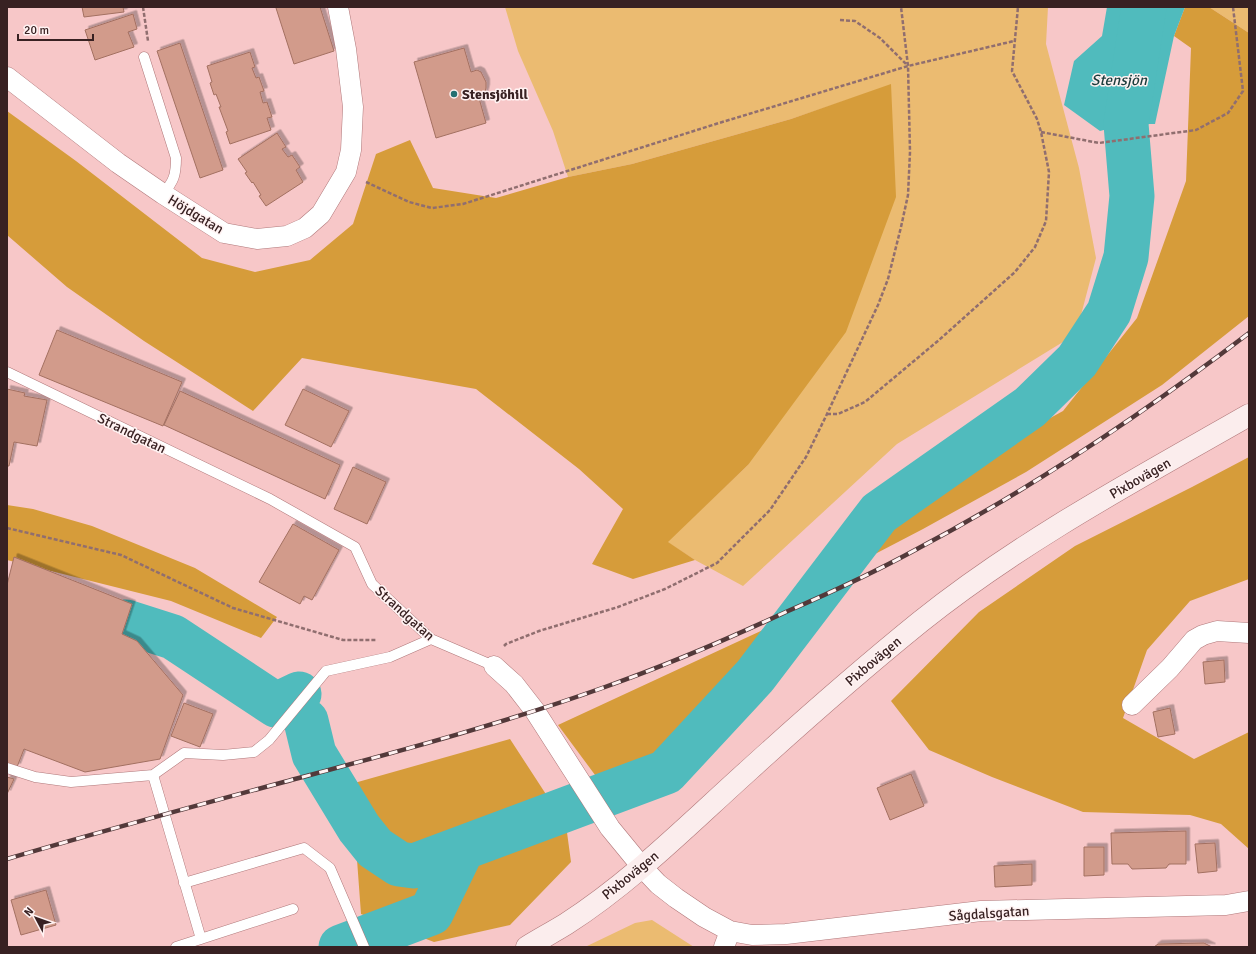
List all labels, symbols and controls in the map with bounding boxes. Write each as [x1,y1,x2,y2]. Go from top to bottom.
scale bar [18,16,93,42]
text: 20 m [24,23,49,38]
water label: Stensjön [1091,71,1148,89]
place label: Stensjöhill [462,86,528,103]
marker: Stensjöhill [449,89,459,99]
street label: Höjdgatan [165,191,227,238]
street label: Strandgatan [95,410,169,457]
street label: Pixbovägen [1107,454,1174,503]
street label: Strandgatan [372,582,438,644]
street label: Pixbovägen [842,633,905,690]
street label: Pixbovägen [599,847,662,903]
north arrow [16,898,56,938]
street label: Sågdalsgatan [948,902,1030,925]
text: N [21,905,36,919]

